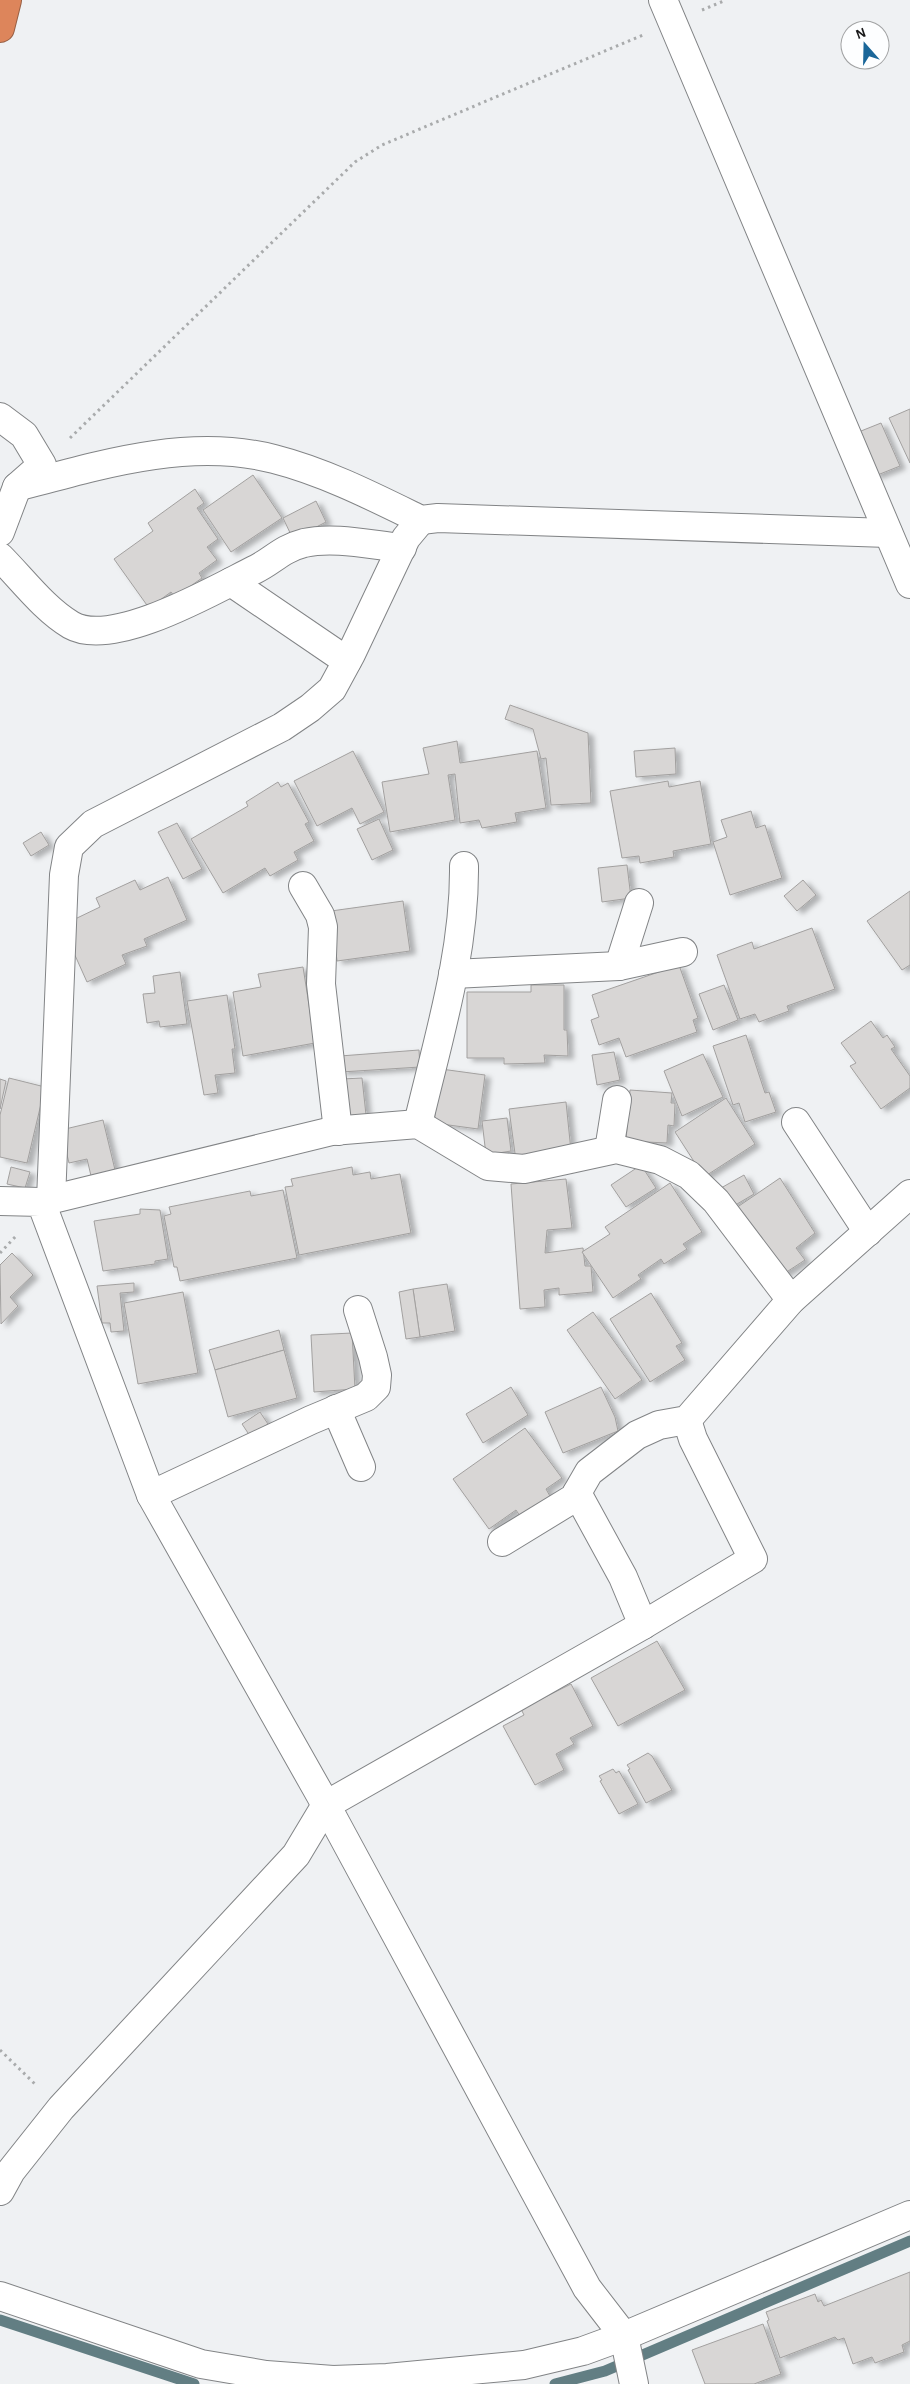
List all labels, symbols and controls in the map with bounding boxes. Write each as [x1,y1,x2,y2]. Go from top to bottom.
north arrow [840,20,890,70]
text: N [854,25,868,42]

